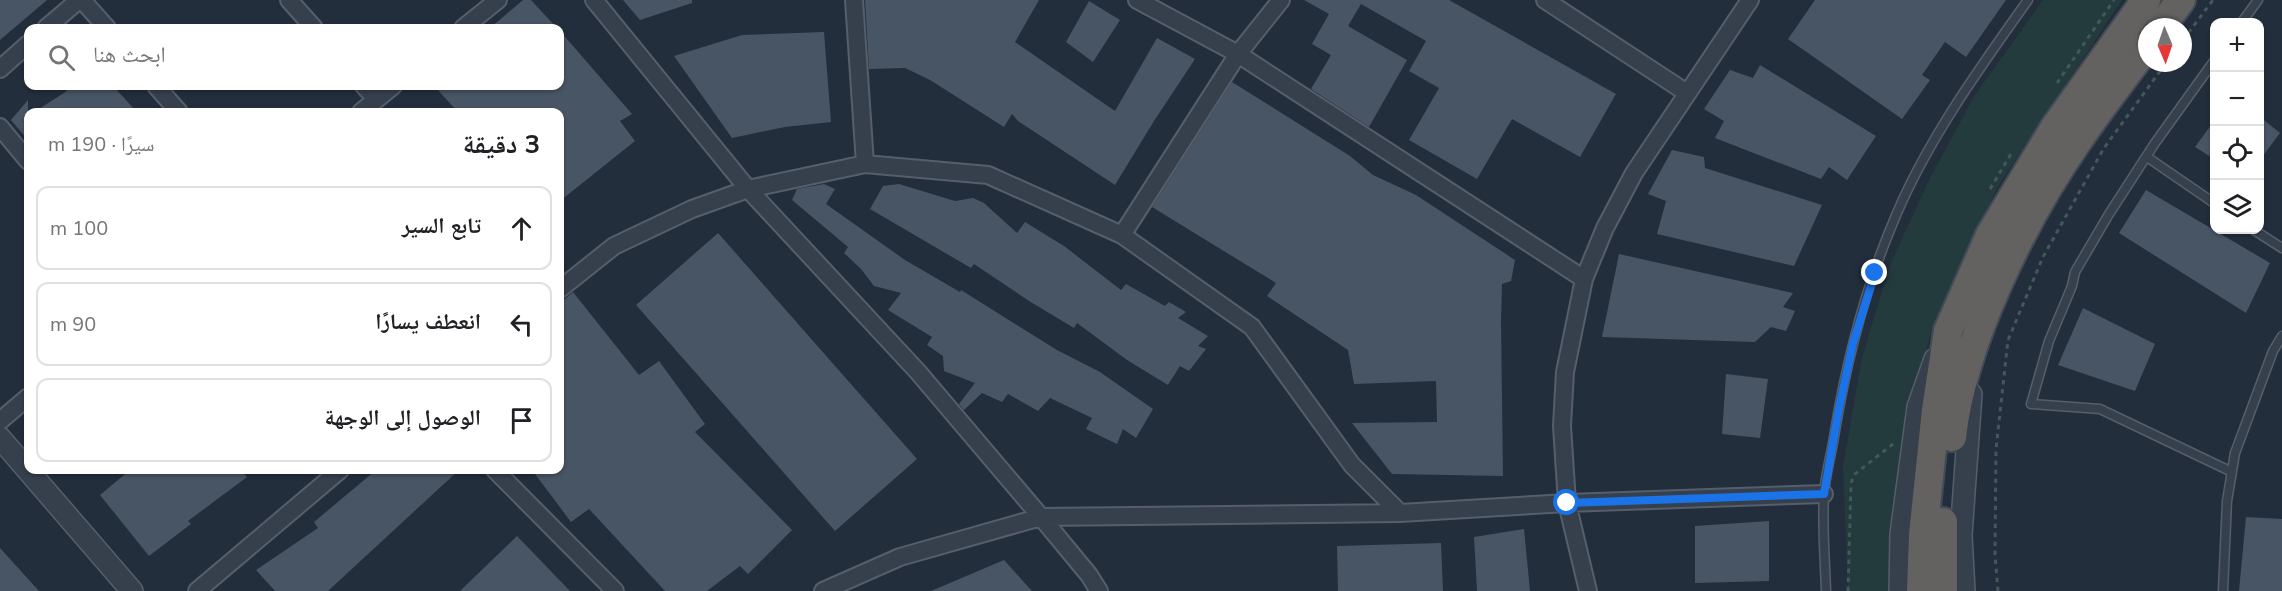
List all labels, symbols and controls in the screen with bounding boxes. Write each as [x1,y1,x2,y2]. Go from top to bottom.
north arrow [2138,18,2192,72]
map controls [2210,18,2264,234]
button: + [2210,18,2264,72]
search box [24,24,564,90]
text: ابحث هنا [93,40,166,70]
icon: search [45,41,78,74]
button: − [2210,72,2264,126]
button: locate [2210,126,2264,180]
text: 3 دقيقة [463,127,540,162]
text: سيرًا · 190 m [48,131,154,158]
button: layers [2210,180,2264,234]
text: تابع السير [402,211,481,241]
icon: ahead [505,212,538,245]
text: 100 m [50,215,108,242]
route end [1861,259,1887,285]
text: انعطف يسارًا [375,307,481,337]
icon: left [505,308,538,341]
text: 90 m [50,311,96,338]
text: الوصول إلى الوجهة [324,403,481,433]
icon: arrive [505,404,538,437]
route start [1553,489,1579,515]

